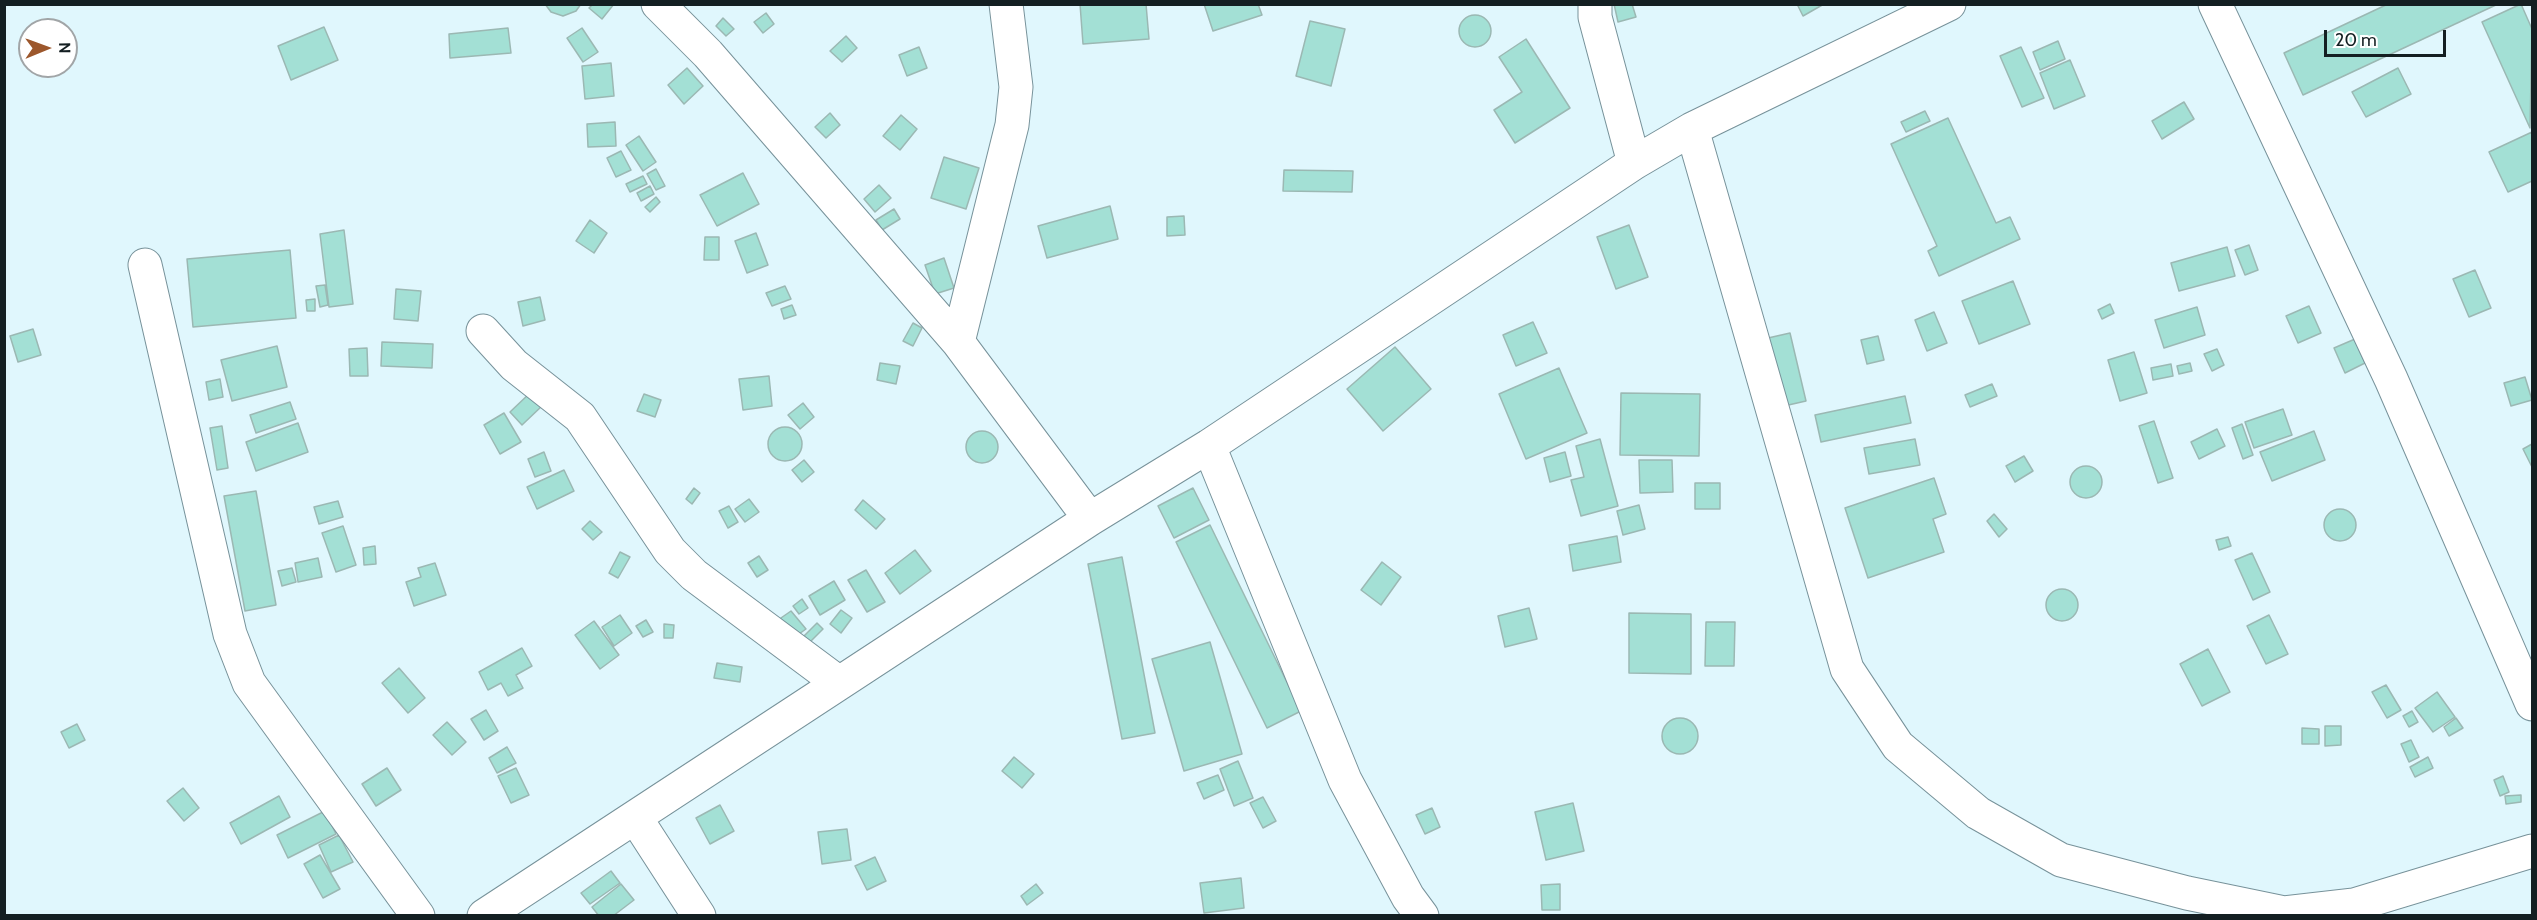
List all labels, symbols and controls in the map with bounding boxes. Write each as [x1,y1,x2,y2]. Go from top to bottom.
north arrow [18,18,78,78]
scale bar [2327,18,2448,56]
text: 20 m [2335,29,2377,51]
text: N [55,42,74,54]

